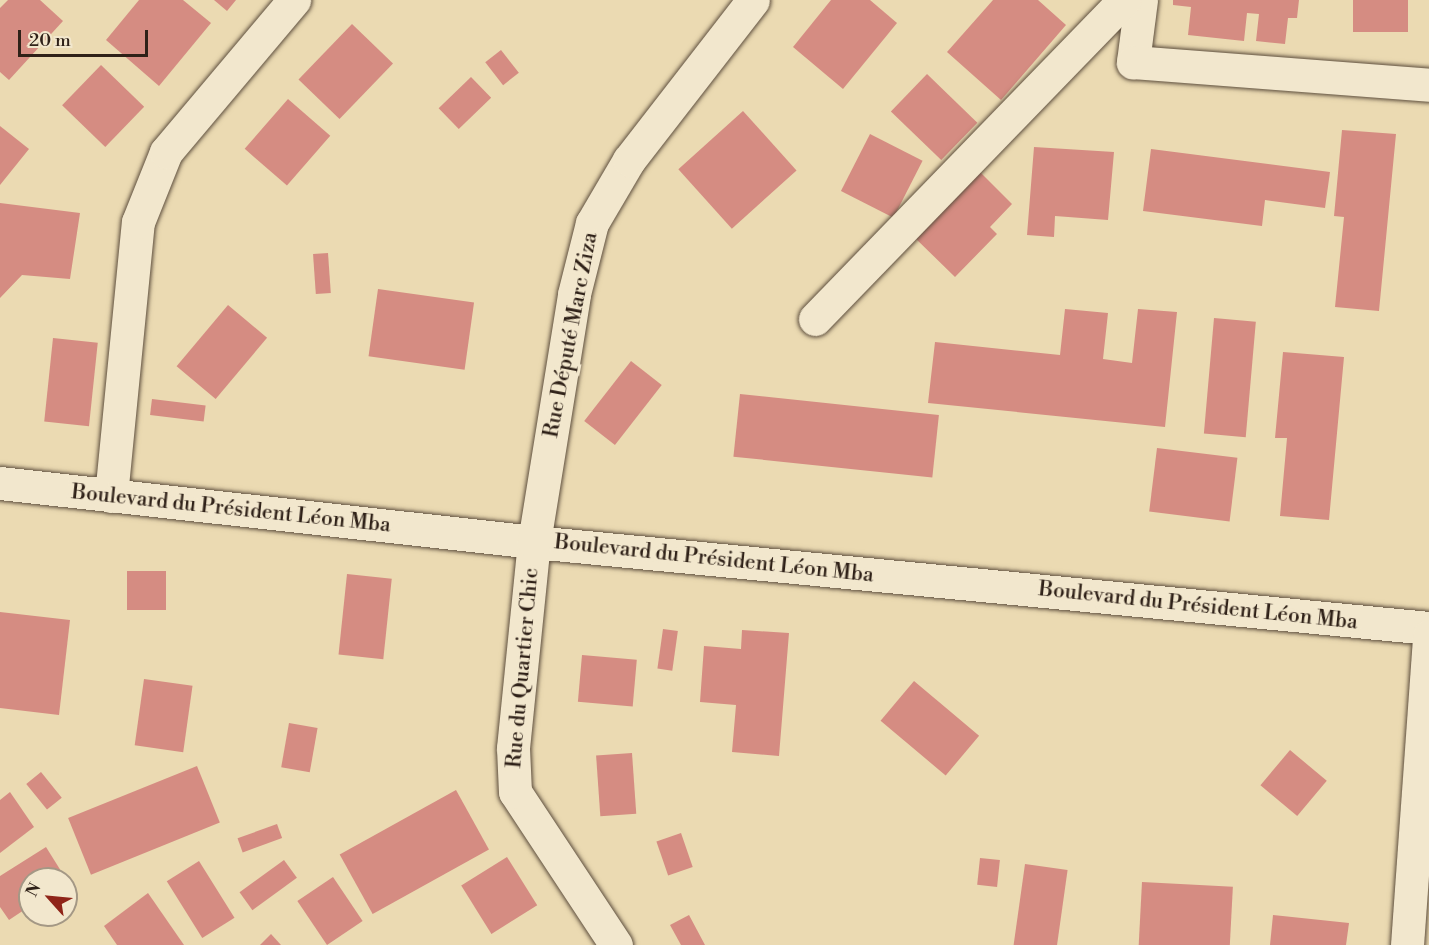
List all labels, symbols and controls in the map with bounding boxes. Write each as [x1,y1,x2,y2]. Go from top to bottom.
scale bar [21,18,152,56]
text: 20 m [29,29,71,52]
street label: Rue Député Marc Ziza [539,230,603,440]
street label: Boulevard du Président Léon Mba [70,480,392,538]
street label: Boulevard du Président Léon Mba [553,530,875,588]
street label: Rue du Quartier Chic [502,567,544,769]
street label: Boulevard du Président Léon Mba [1037,577,1359,635]
north arrow [18,867,78,927]
text: N [22,880,46,900]

